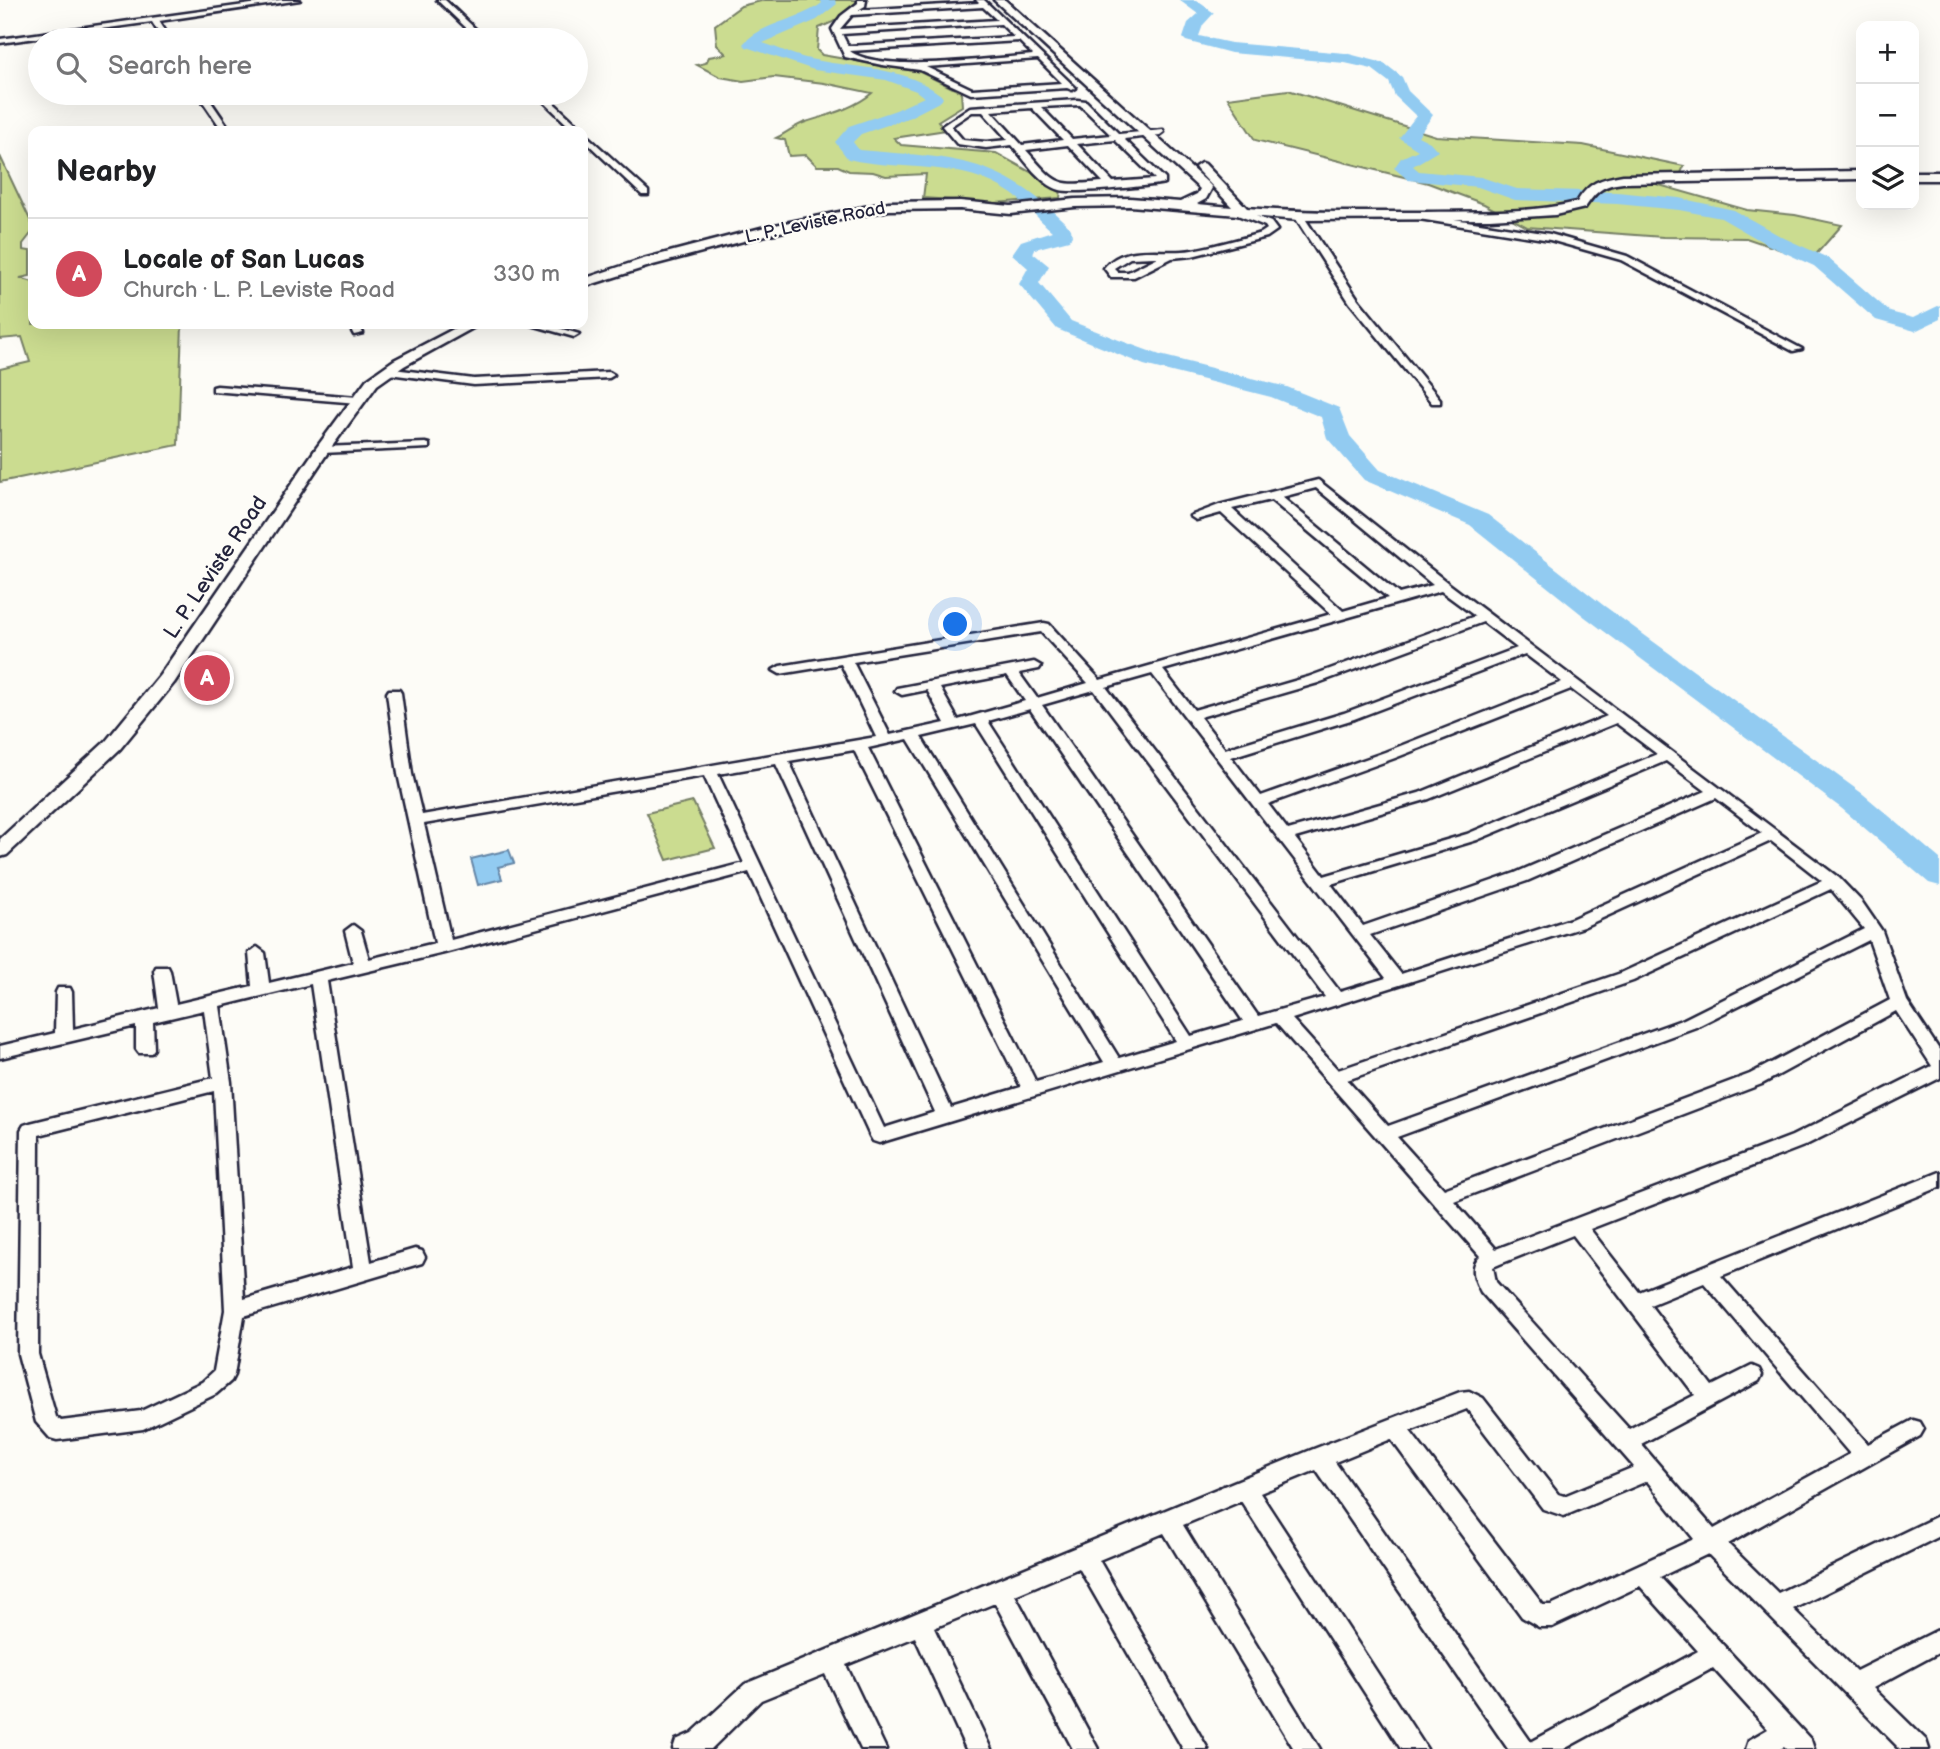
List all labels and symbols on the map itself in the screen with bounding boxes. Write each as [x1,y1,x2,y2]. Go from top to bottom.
street label: L. P. Leviste Road [743,197,887,248]
street label: L. P. Leviste Road [159,491,272,643]
your location [938,607,972,641]
pin: A [184,652,230,704]

